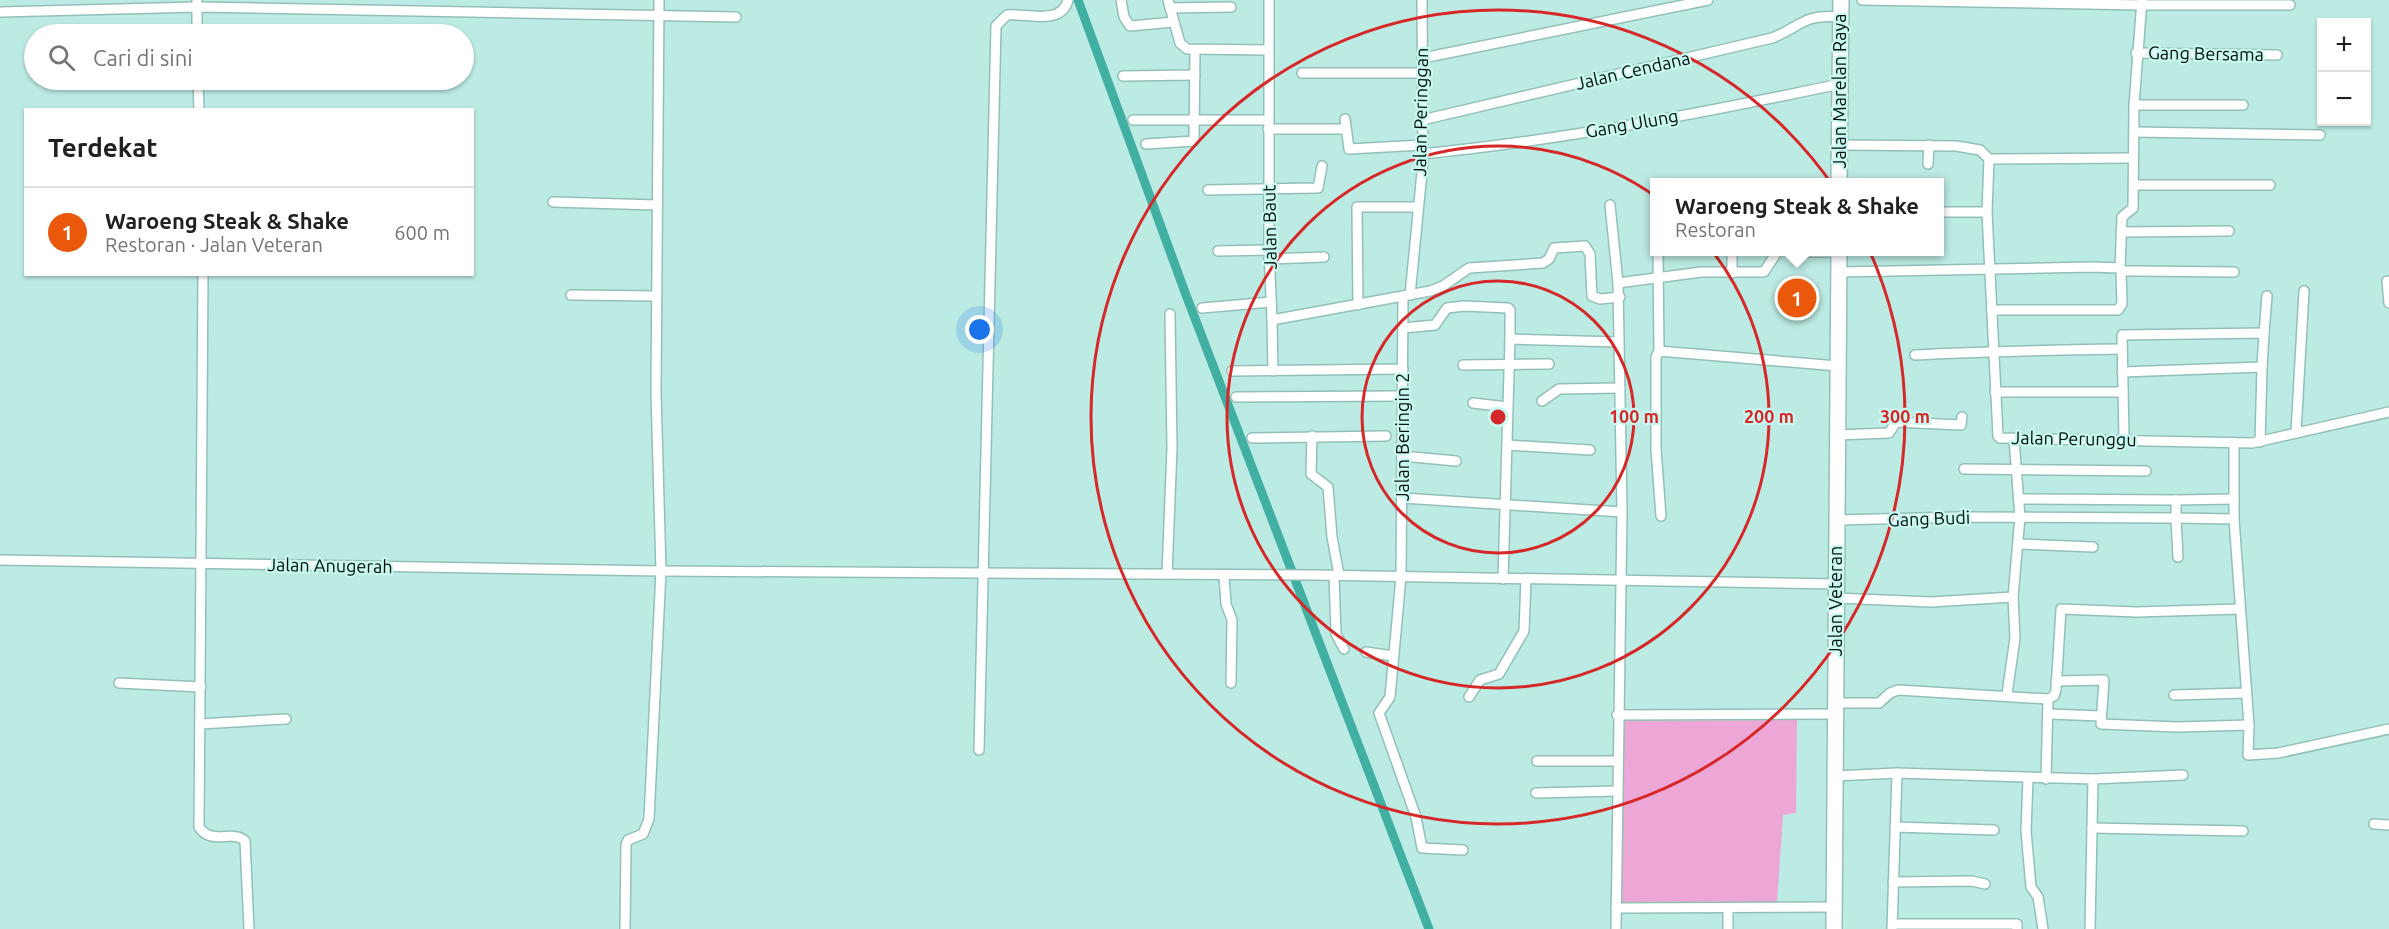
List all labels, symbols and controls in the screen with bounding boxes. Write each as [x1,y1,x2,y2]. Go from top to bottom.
street label: Jalan Marelan Raya [1829,14,1849,168]
map controls [2317,18,2371,126]
button: + [2317,18,2371,72]
search box [24,24,474,90]
icon: search [45,41,78,74]
street label: Gang Bersama [2148,42,2264,64]
text: Cari di sini [93,45,193,70]
street label: Jalan Cendana [1573,47,1692,93]
street label: Jalan Peringgan [1409,48,1431,176]
button: − [2317,72,2371,126]
street label: Gang Ulung [1584,105,1680,141]
text: Terdekat [48,133,158,162]
popup [1650,178,1944,256]
street label: Jalan Baut [1258,185,1280,269]
text: Waroeng Steak & Shake [1675,193,1919,218]
text: Waroeng Steak & Shake [105,208,349,233]
text: Restoran [1675,218,1756,241]
text: 1 [62,221,73,244]
text: 600 m [394,221,450,244]
text: Restoran · Jalan Veteran [105,233,323,256]
pin: 1 [1778,276,1816,320]
your location [965,315,994,344]
street label: Jalan Beringin 2 [1392,373,1412,501]
text: 100 m [1609,406,1659,426]
text: 200 m [1744,406,1794,426]
text: 300 m [1880,406,1930,426]
centre of rings [1488,407,1508,427]
street label: Jalan Perunggu [2011,427,2137,449]
street label: Gang Budi [1887,507,1971,529]
street label: Jalan Veteran [1825,546,1845,656]
street label: Jalan Anugerah [267,554,393,576]

